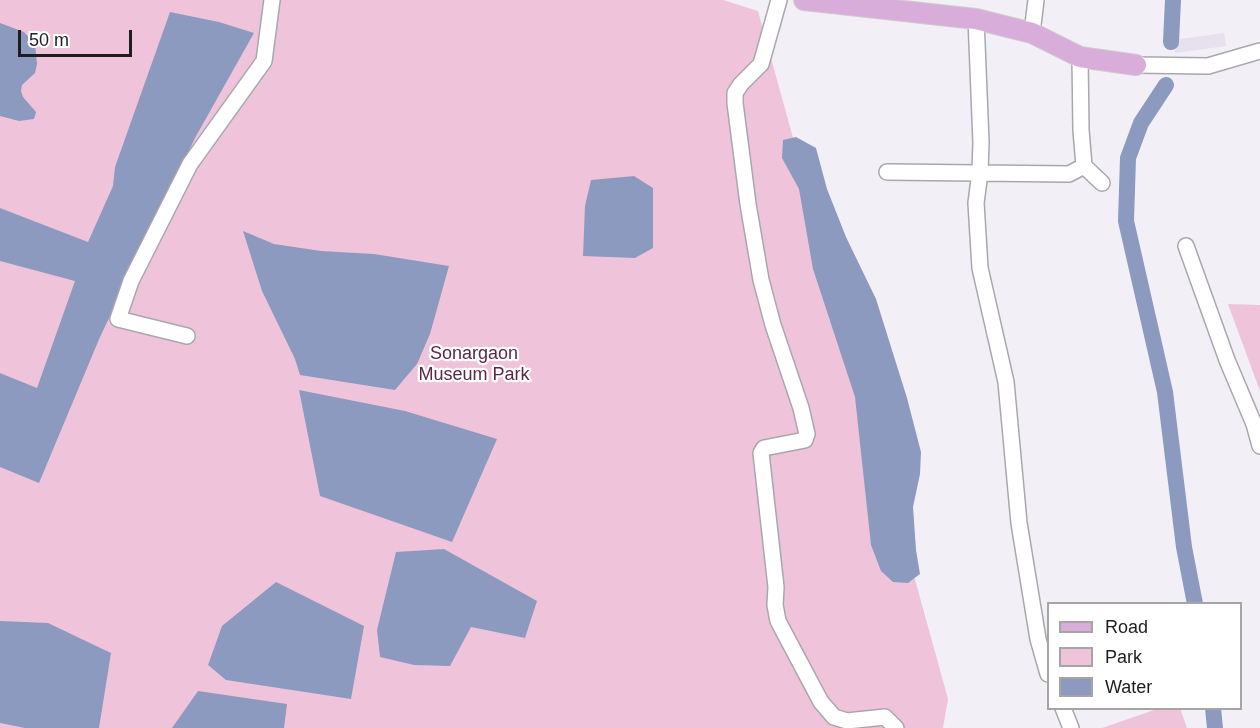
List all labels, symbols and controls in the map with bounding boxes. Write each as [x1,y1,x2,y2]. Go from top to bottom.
scale bar [21,18,135,56]
text: 50 m [29,30,69,50]
park label: Sonargaon Museum Park [418,343,530,386]
legend [1047,602,1242,710]
text: Road [1105,617,1148,637]
text: Park [1105,647,1142,667]
text: Water [1105,677,1152,697]

